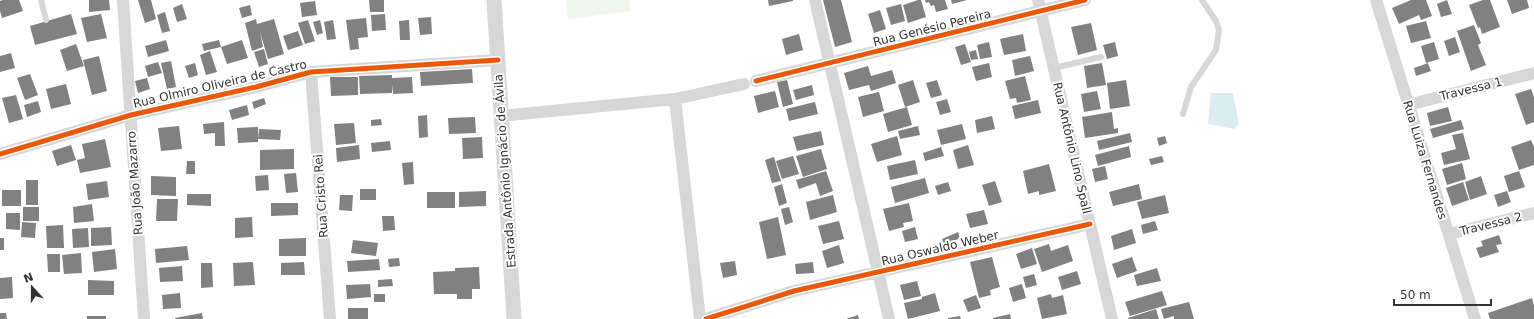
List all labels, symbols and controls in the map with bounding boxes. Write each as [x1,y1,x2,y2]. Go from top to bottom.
street label: Rua Genésio Pereira [872,7,992,49]
street label: Rua Olmiro Oliveira de Castro [132,57,308,111]
street label: Estrada Antônio Ignácio de Ávila [490,74,519,268]
street label: Travessa 1 [1437,75,1504,104]
street label: Rua Antônio Lino Spall [1050,81,1094,215]
street label: Rua Luiza Fernandes [1400,99,1450,221]
street label: Rua João Mazarro [124,131,146,235]
street label: Rua Cristo Rei [311,154,331,238]
street label: Travessa 2 [1457,210,1524,239]
street label: Rua Oswaldo Weber [880,228,1000,268]
north arrow [12,267,52,307]
text: N [22,270,35,286]
scale bar [1394,281,1491,307]
text: 50 m [1400,288,1431,302]

